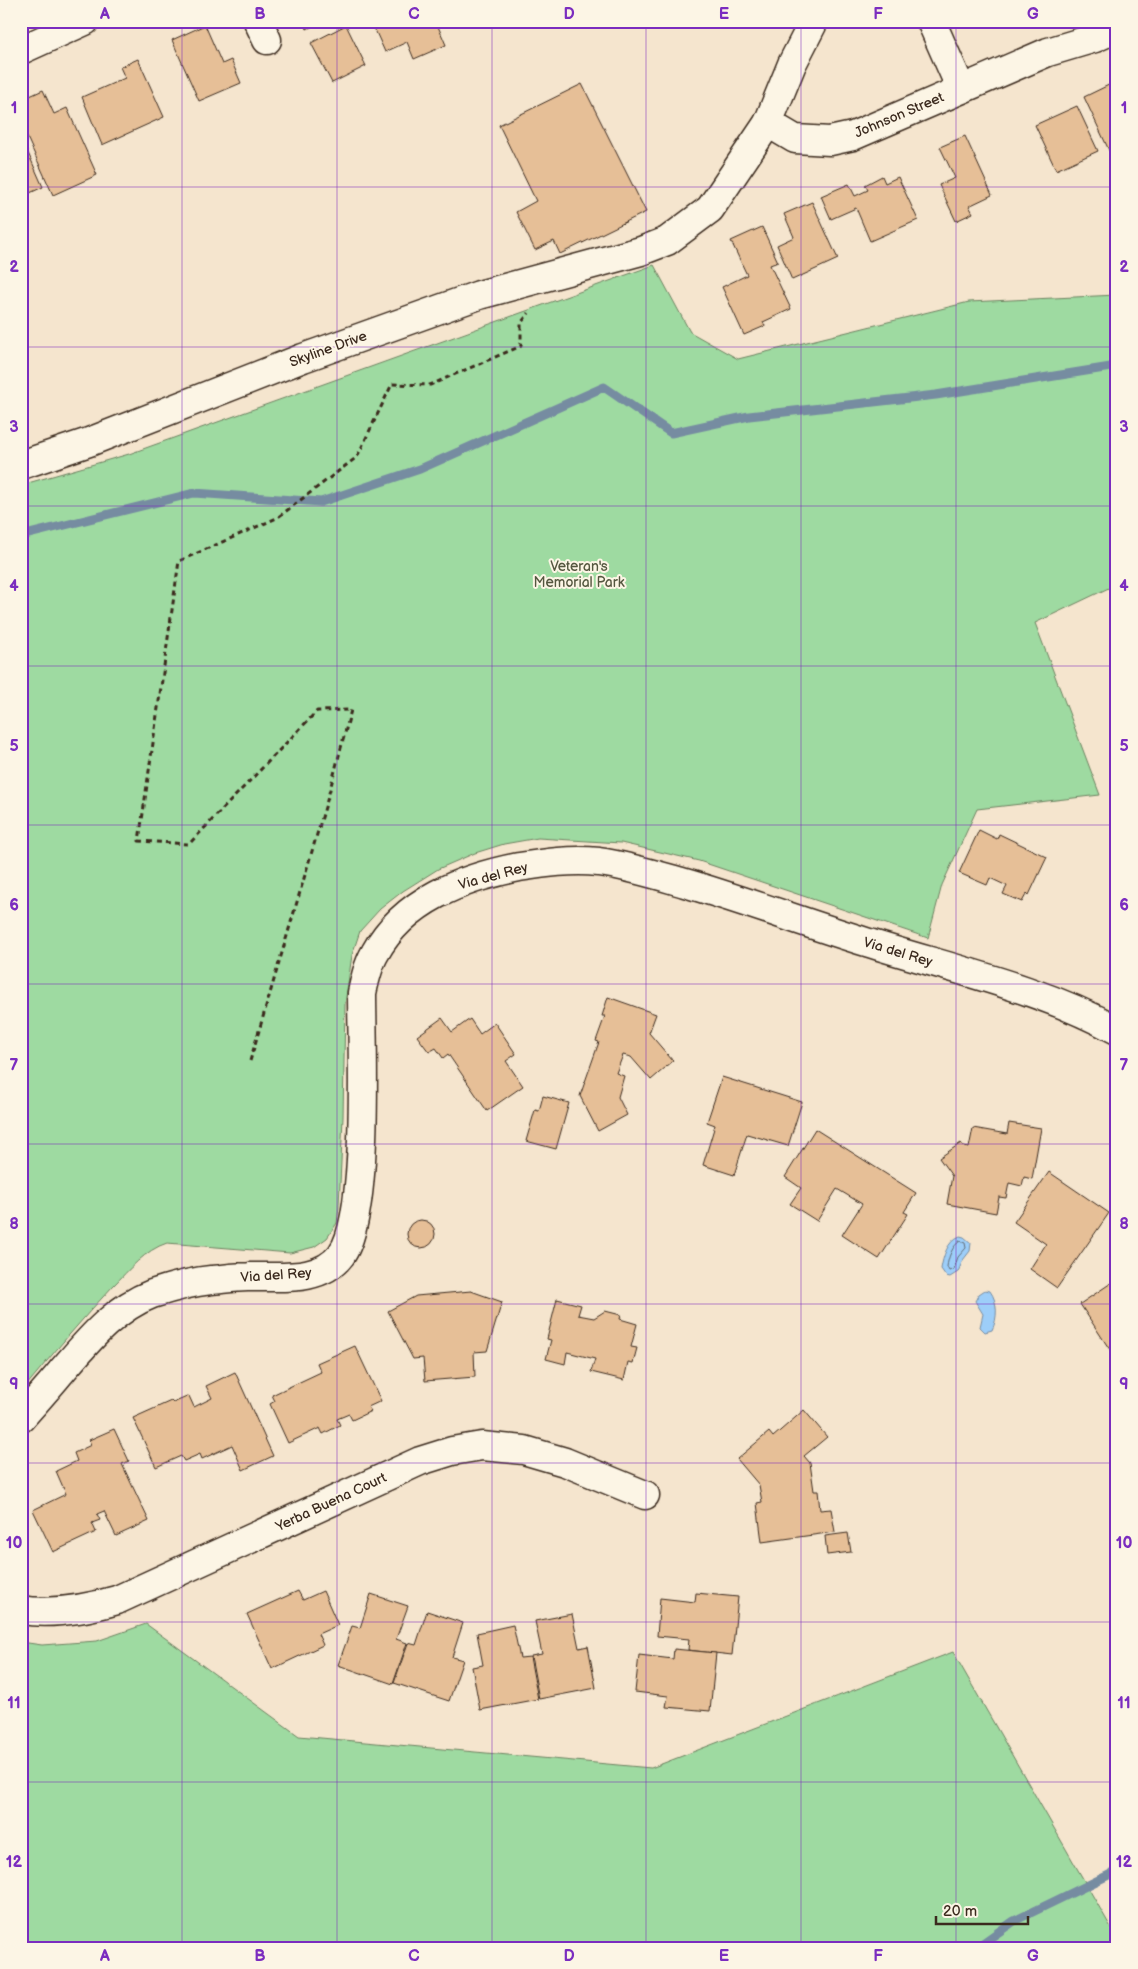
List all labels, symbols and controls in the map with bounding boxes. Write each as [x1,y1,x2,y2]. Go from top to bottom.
text: A [99,5,110,24]
text: B [254,5,266,24]
text: C [408,5,420,24]
text: D [563,5,575,24]
text: E [719,5,729,24]
text: F [873,5,883,24]
text: G [1027,5,1039,24]
street label: Johnson Street [852,88,947,141]
text: 1 [11,99,17,118]
text: 1 [1121,99,1127,118]
text: 2 [9,258,19,277]
text: 2 [1119,258,1129,277]
street label: Skyline Drive [287,327,369,371]
text: 3 [9,418,19,437]
text: 3 [1119,418,1129,437]
park label: Veteran's Memorial Park [533,558,625,591]
text: 4 [9,577,19,596]
text: 4 [1119,577,1129,596]
text: 5 [9,737,19,756]
text: 5 [1119,737,1129,756]
street label: Via del Rey [456,858,530,893]
text: 6 [9,896,19,915]
text: 6 [1119,896,1129,915]
street label: Via del Rey [861,933,935,971]
text: 7 [10,1056,19,1075]
text: 7 [1120,1056,1129,1075]
text: 8 [9,1215,19,1234]
text: 8 [1119,1215,1129,1234]
street label: Via del Rey [240,1264,313,1286]
text: 9 [9,1375,19,1394]
text: 9 [1119,1375,1129,1394]
street label: Yerba Buena Court [272,1469,390,1536]
text: 10 [6,1534,22,1553]
text: 10 [1116,1534,1132,1553]
text: 11 [7,1694,21,1713]
text: 11 [1117,1694,1131,1713]
text: 12 [6,1853,23,1872]
text: 12 [1116,1853,1133,1872]
scale bar [936,1894,1028,1926]
text: 20 m [943,1902,977,1921]
text: A [99,1947,110,1966]
text: B [254,1947,266,1966]
text: C [408,1947,420,1966]
text: D [563,1947,575,1966]
text: E [719,1947,729,1966]
text: F [873,1947,883,1966]
text: G [1027,1947,1039,1966]

